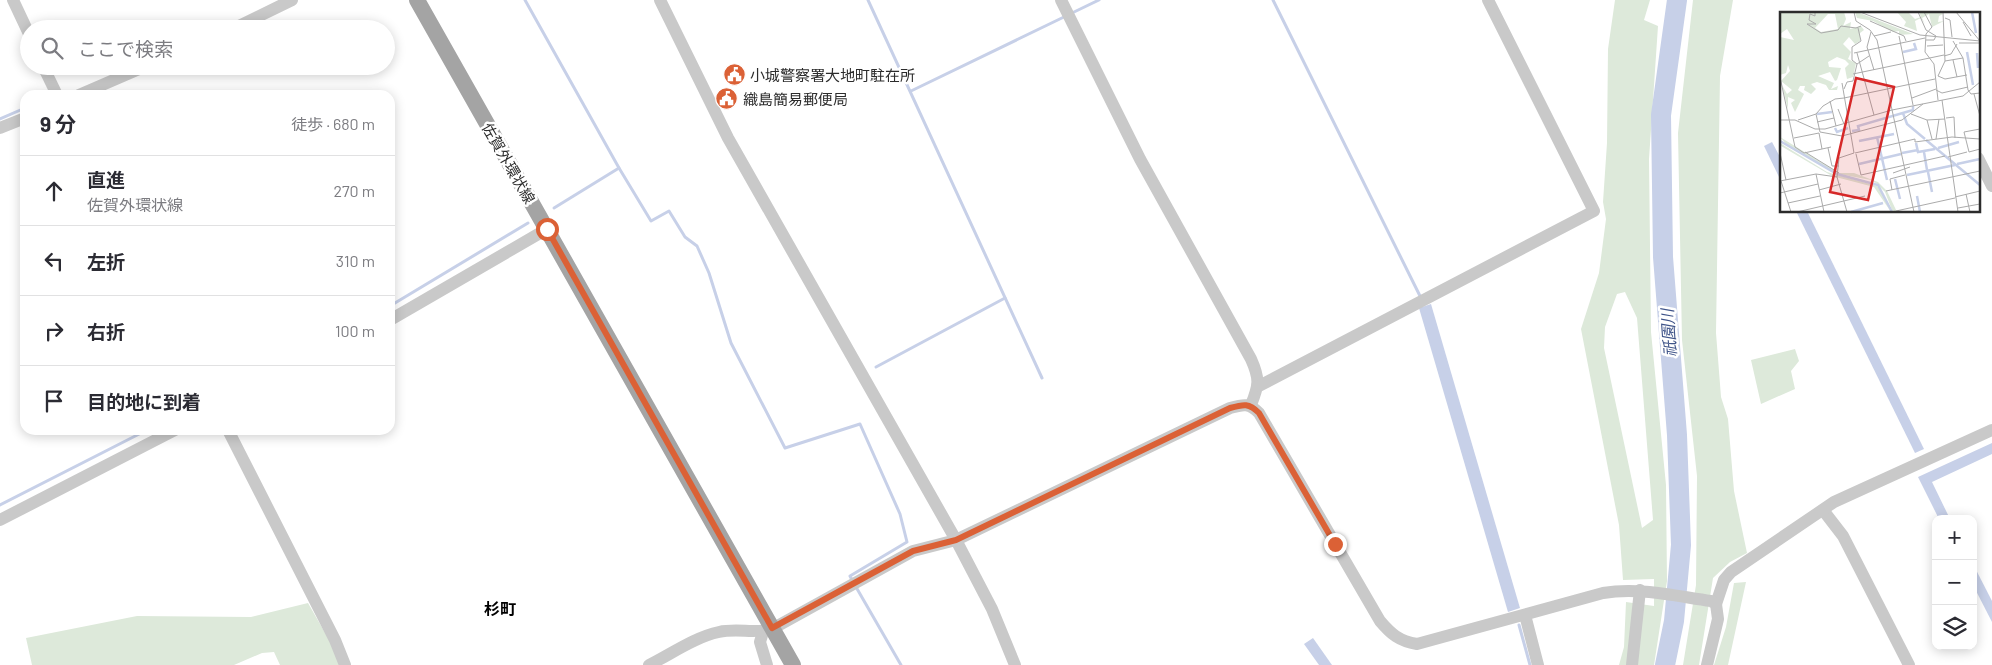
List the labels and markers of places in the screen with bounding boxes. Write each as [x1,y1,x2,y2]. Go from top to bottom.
public building icon: 小城警察署大地町駐在所 [722,63,746,87]
place label: 小城警察署大地町駐在所 [750,66,915,84]
public building icon: 織島簡易郵便局 [715,87,739,111]
place label: 織島簡易郵便局 [743,90,848,108]

